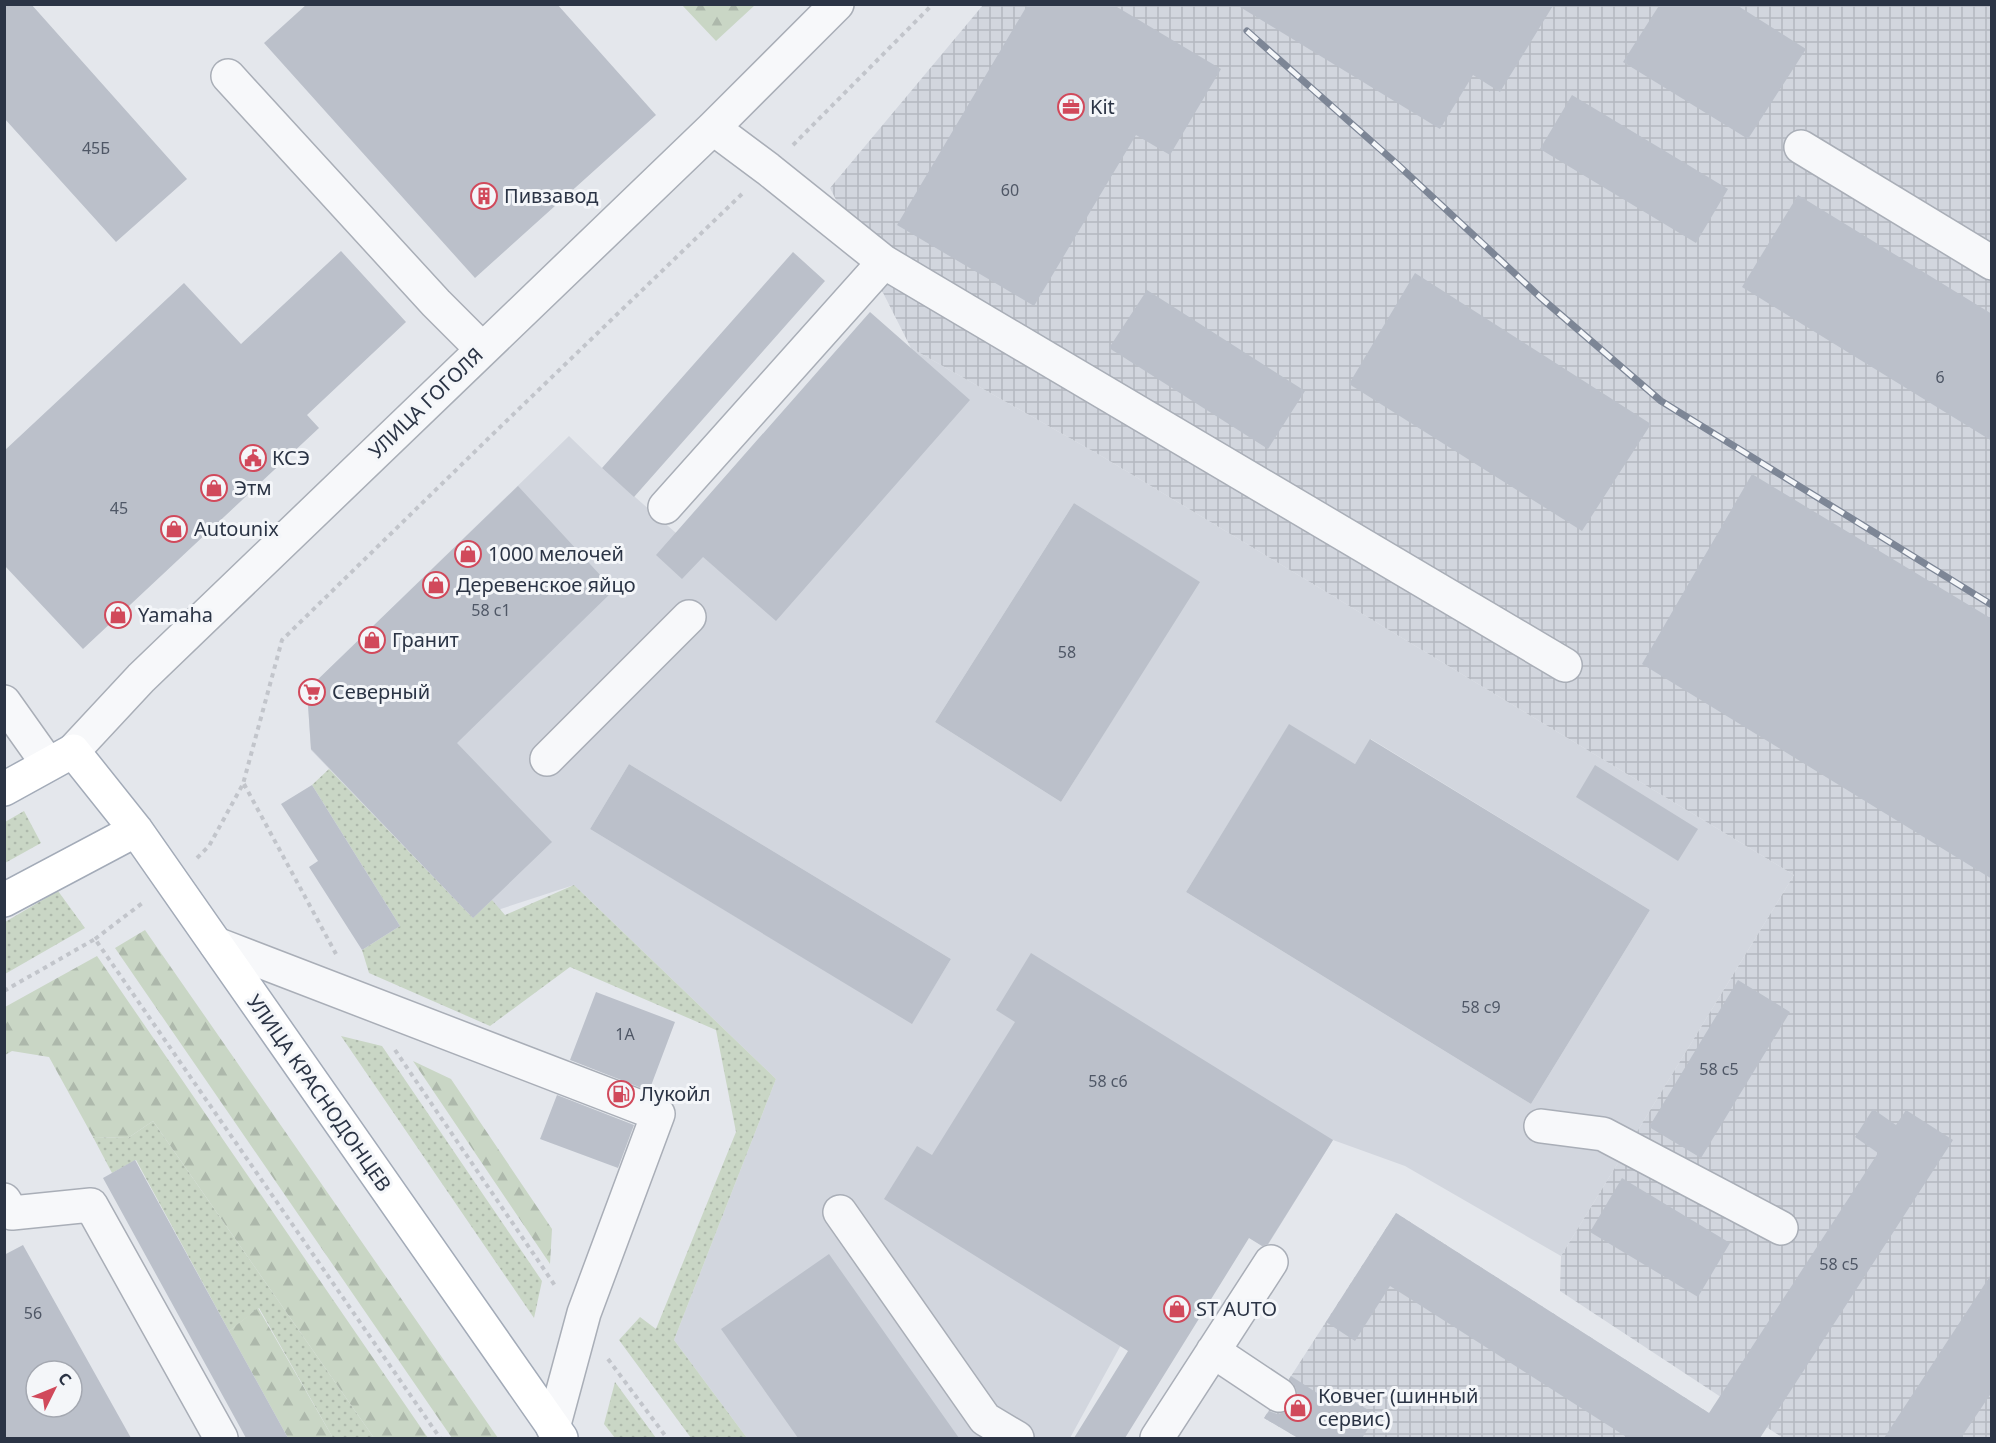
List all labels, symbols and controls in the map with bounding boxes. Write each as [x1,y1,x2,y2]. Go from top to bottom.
office icon: Kit [1056,92,1086,122]
place label: Kit [1090,93,1115,120]
house number: 45Б [82,137,110,159]
house number: 60 [1001,179,1019,201]
building icon: Пивзавод [469,181,499,211]
place label: Пивзавод [504,182,598,209]
street label: УЛИЦА ГОГОЛЯ [363,341,489,464]
house number: 6 [1935,366,1945,388]
public building icon: КСЭ [238,443,268,473]
place label: КСЭ [272,444,310,471]
shop icon: Этм [199,473,229,503]
place label: Этм [234,474,272,501]
house number: 45 [110,497,128,519]
shop icon: Autounix [159,514,189,544]
place label: Autounix [194,515,279,542]
shop icon: 1000 мелочей [453,539,483,569]
place label: 1000 мелочей [488,540,624,567]
shop icon: Деревенское яйцо [421,570,451,600]
place label: Деревенское яйцо [456,571,636,598]
house number: 58 с1 [471,599,511,621]
shop icon: Yamaha [103,600,133,630]
place label: Yamaha [138,601,213,628]
shop icon: Гранит [357,625,387,655]
place label: Гранит [392,626,459,653]
house number: 58 [1058,641,1076,663]
supermarket icon: Северный [297,677,327,707]
place label: Северный [332,678,430,705]
street label: УЛИЦА КРАСНОДОНЦЕВ [241,989,398,1197]
house number: 58 с9 [1461,996,1501,1018]
house number: 1А [615,1023,635,1045]
house number: 58 с5 [1699,1058,1739,1080]
house number: 58 с6 [1088,1070,1128,1092]
fuel station icon: Лукойл [606,1079,636,1109]
place label: Лукойл [640,1080,710,1107]
house number: 58 с5 [1819,1253,1859,1275]
shop icon: ST AUTO [1162,1294,1192,1324]
place label: ST AUTO [1196,1295,1277,1322]
house number: 56 [24,1302,42,1324]
north arrow [24,1359,84,1419]
text: С [53,1367,77,1390]
place label: Ковчег (шинный сервис) [1318,1382,1478,1432]
shop icon: Ковчег (шинный сервис) [1283,1393,1313,1423]

